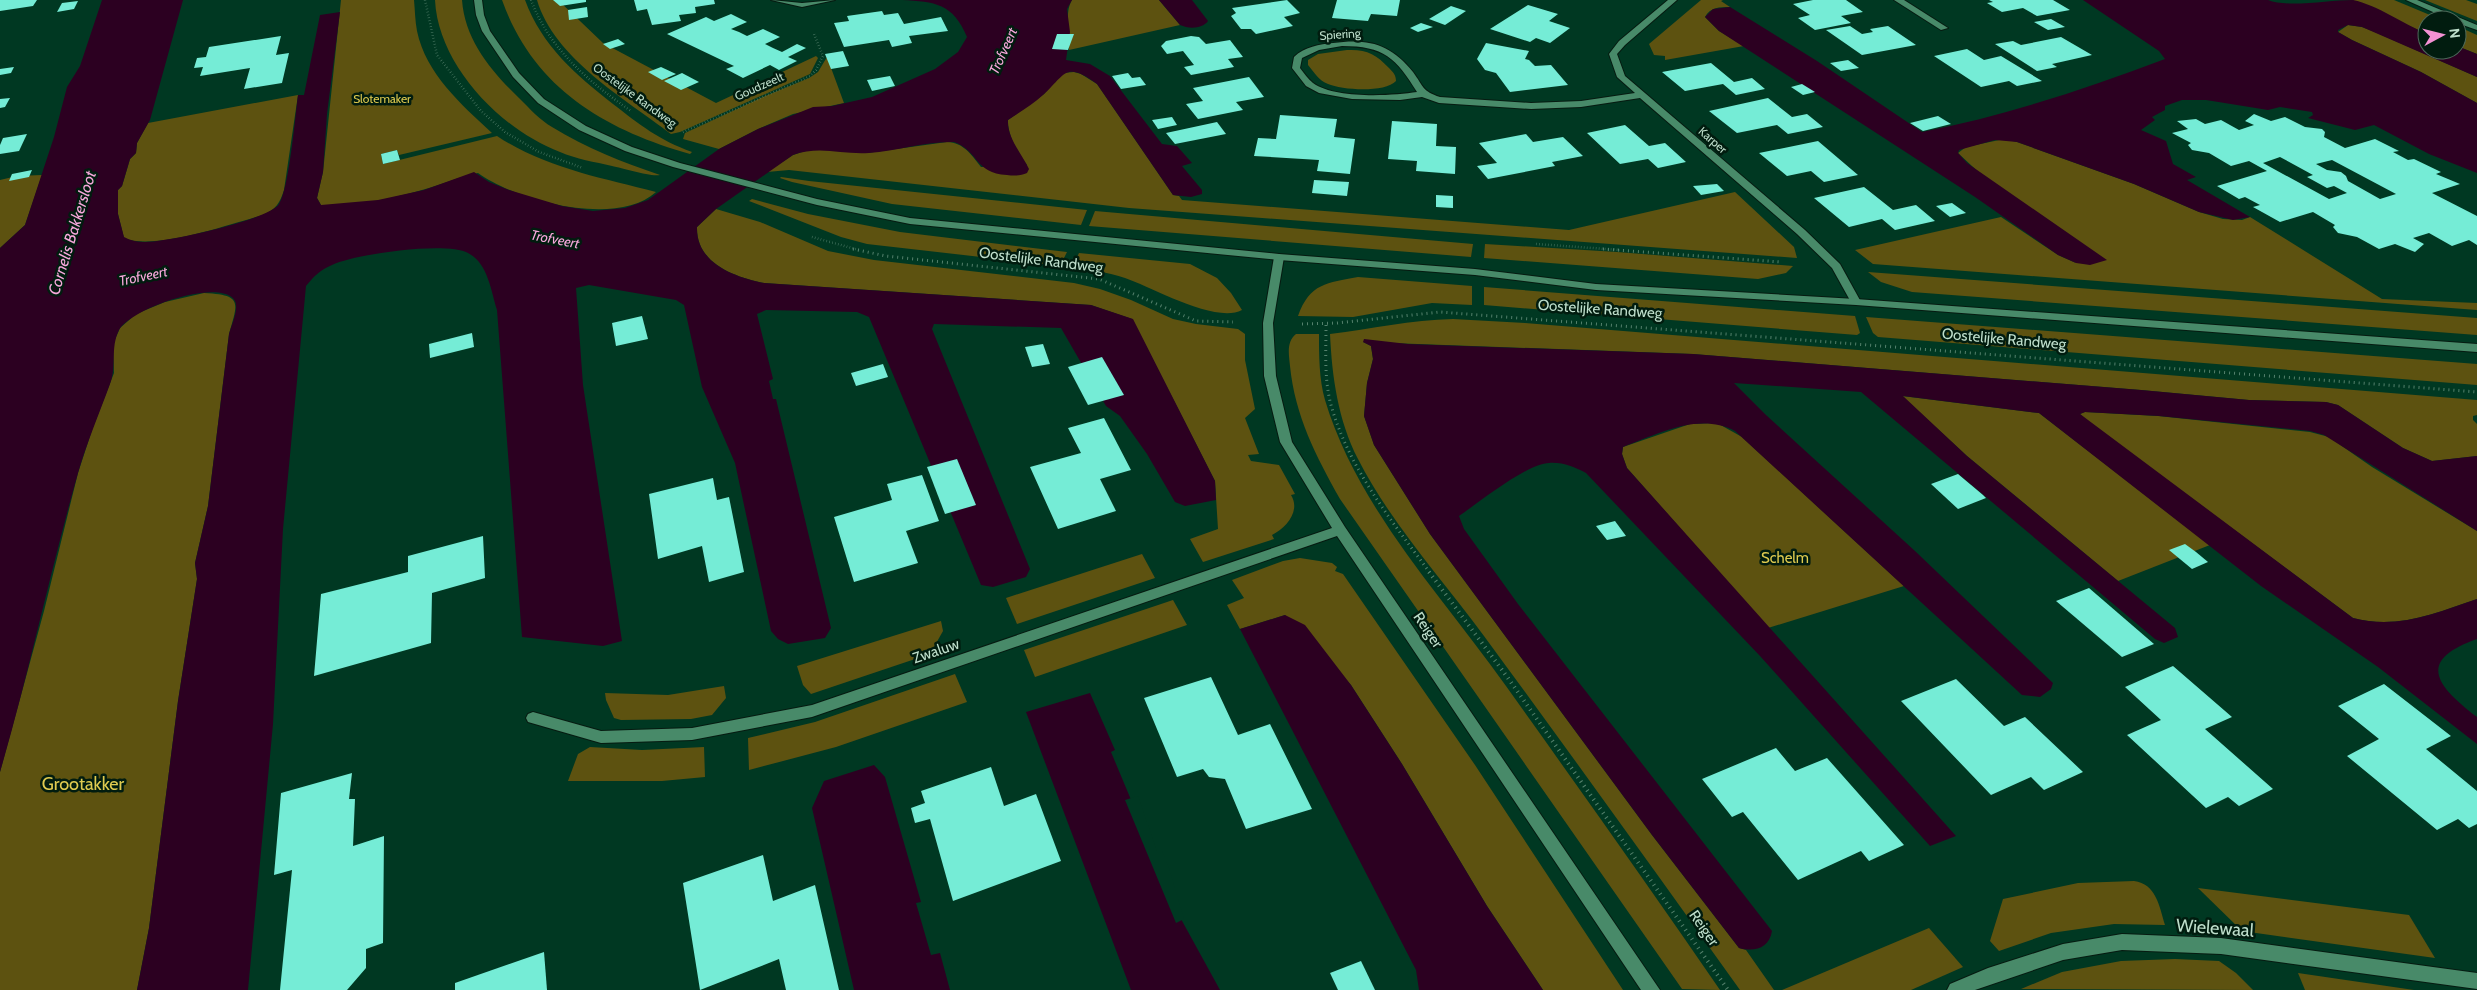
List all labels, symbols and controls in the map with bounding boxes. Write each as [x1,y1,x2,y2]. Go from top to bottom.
north arrow [2417,10,2467,60]
water label: Trofveert [985,24,1022,77]
street label: Spiering [1319,25,1362,43]
text: N [2445,27,2464,39]
street label: Oostelijke Randweg [590,60,681,131]
street label: Goudzeelt [732,69,786,103]
park label: Slotemaker [353,91,411,106]
street label: Karper [1696,124,1731,157]
water label: Cornelis Bakkersloot [44,168,100,297]
water label: Trofveert [529,225,582,253]
street label: Oostelijke Randweg [978,243,1105,277]
water label: Trofveert [117,262,170,290]
street label: Oostelijke Randweg [1537,296,1663,322]
street label: Oostelijke Randweg [1941,325,2067,353]
park label: Schelm [1761,549,1809,567]
street label: Reiger [1409,609,1447,652]
street label: Zwaluw [910,635,962,667]
park label: Grootakker [42,773,125,795]
street label: Reiger [1685,907,1723,950]
street label: Wielewaal [2175,914,2255,942]

